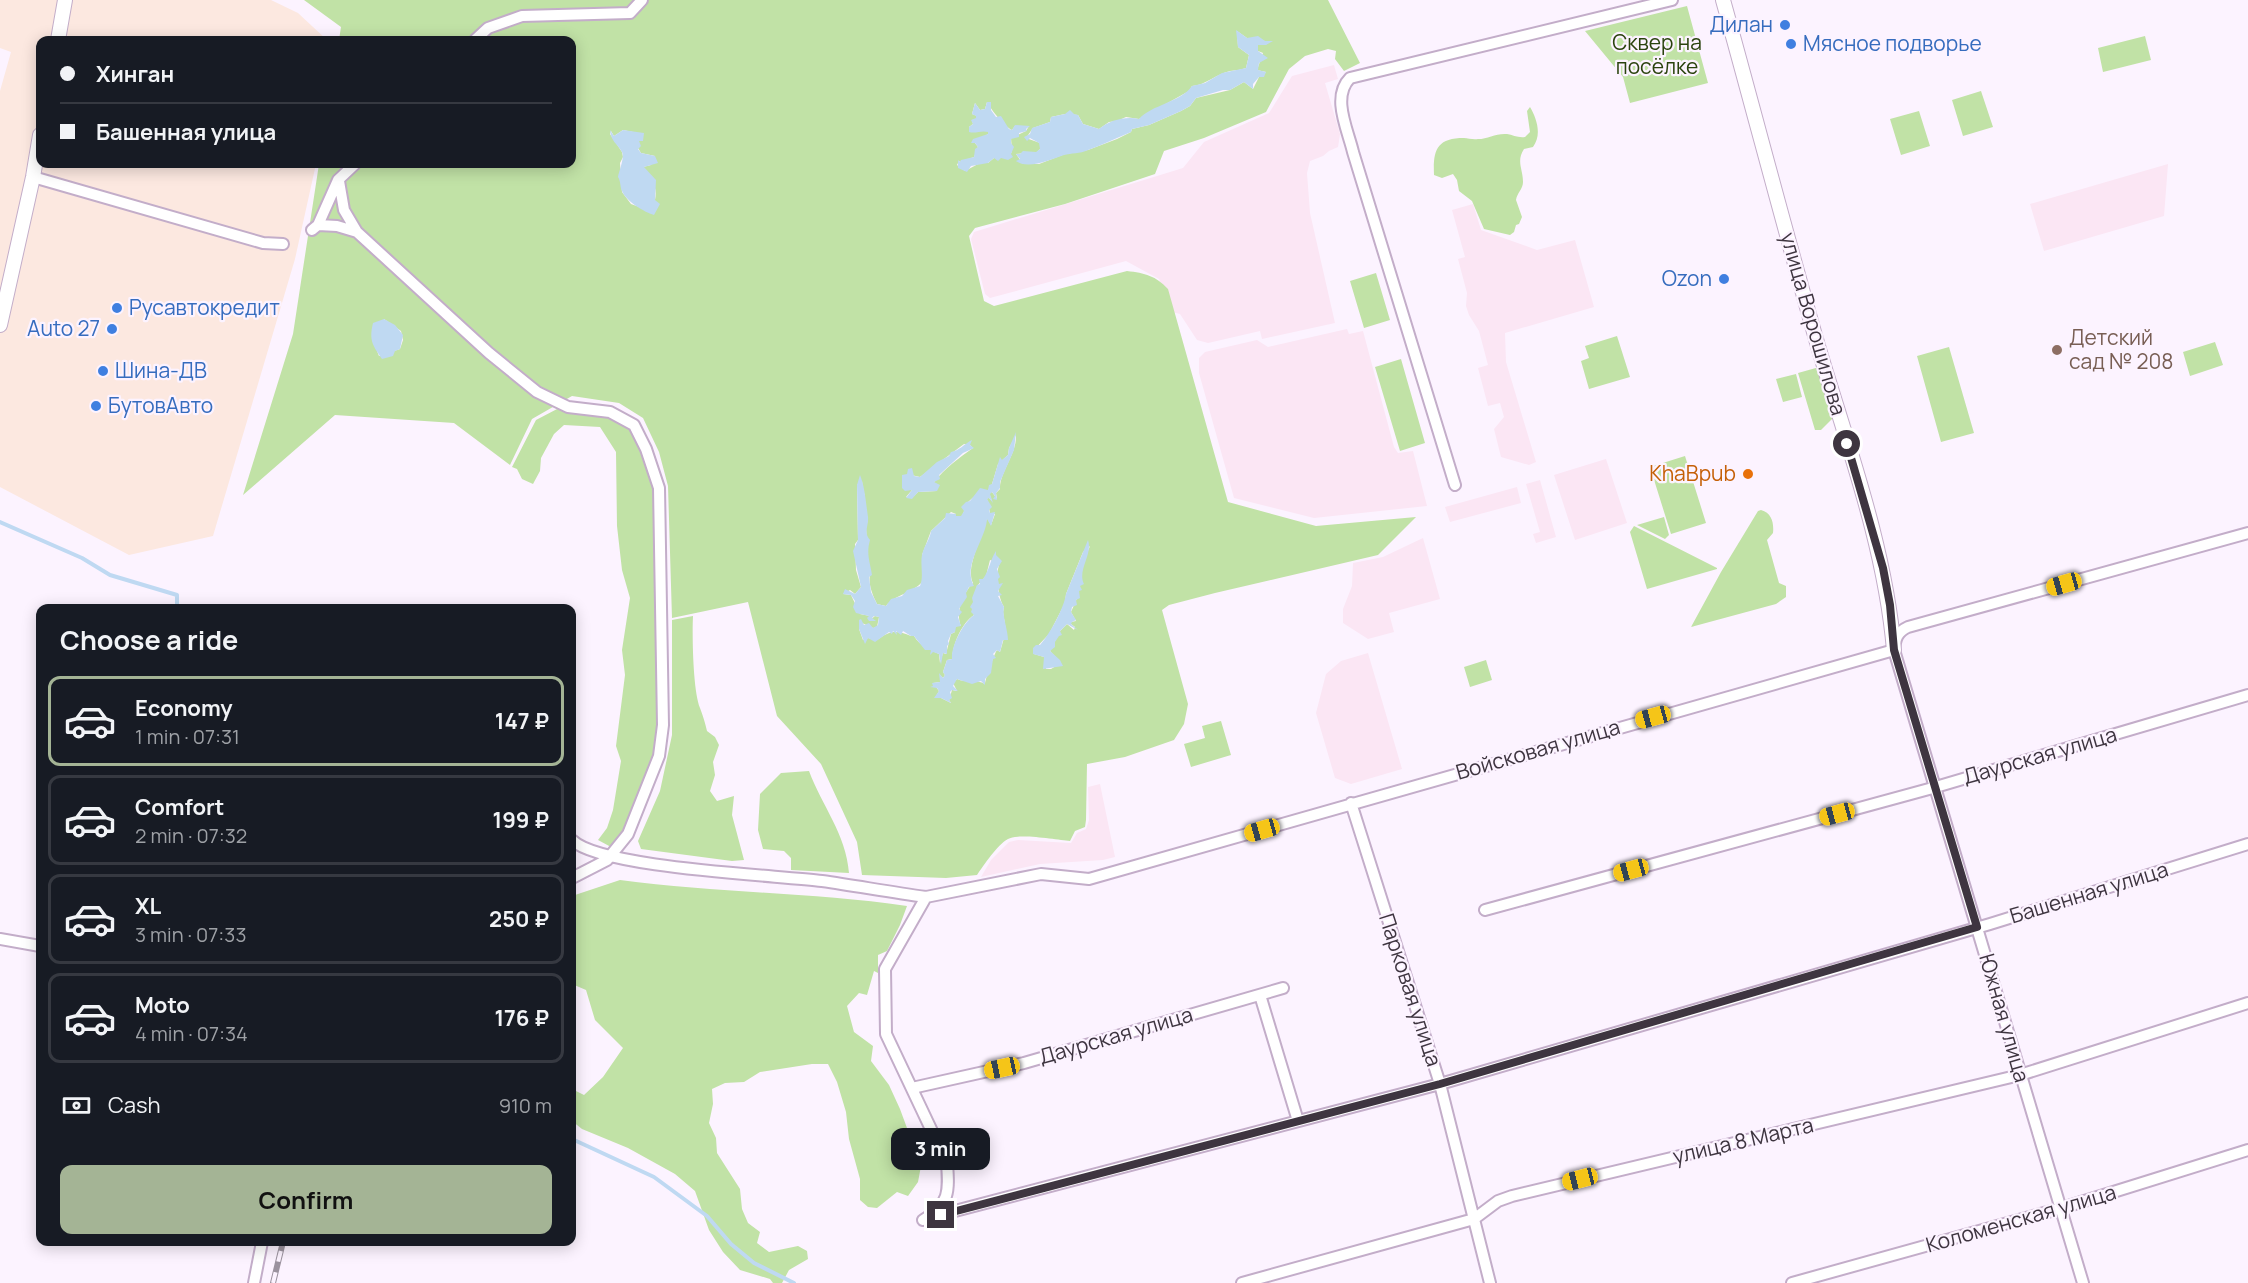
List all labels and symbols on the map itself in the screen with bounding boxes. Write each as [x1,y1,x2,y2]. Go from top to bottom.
place label: Дилан [1709,10,1773,38]
marker: Дилан [1778,18,1792,32]
park label: Сквер на посёлке [1612,28,1702,80]
place label: Мясное подворье [1803,29,1982,57]
marker: Мясное подворье [1784,37,1798,51]
street label: улица Ворошилова [1774,229,1853,418]
place label: Ozon [1662,264,1712,292]
marker: Ozon [1717,272,1731,286]
place label: Русавтокредит [129,293,280,321]
marker: Русавтокредит [110,301,124,315]
place label: Auto 27 [27,314,100,342]
marker: Auto 27 [105,322,119,336]
place label: Детский сад № 208 [2069,323,2173,375]
marker: Детский сад № 208 [2050,343,2064,357]
place label: Шина-ДВ [115,356,207,384]
marker: Шина-ДВ [96,364,110,378]
place label: БутовАвто [108,391,213,419]
marker: БутовАвто [89,399,103,413]
route start [1833,430,1860,457]
place label: KhaBpub [1649,459,1736,487]
marker: KhaBpub [1741,467,1755,481]
car [2044,570,2084,598]
car [1633,704,1673,730]
street label: Войсковая улица [1452,712,1623,786]
street label: Даурская улица [1960,720,2120,790]
car [1817,801,1857,827]
car [1242,816,1282,844]
street label: Башенная улица [2006,855,2171,929]
car [1611,857,1651,883]
street label: Парковая улица [1373,910,1449,1070]
street label: Южная улица [1973,950,2037,1085]
street label: Даурская улица [1036,1000,1196,1070]
car [983,1055,1021,1081]
street label: улица 8 Марта [1670,1110,1816,1170]
callout: 3 min [892,1128,990,1170]
car [1560,1166,1600,1192]
street label: Коломенская улица [1922,1177,2119,1259]
route end [927,1201,954,1228]

